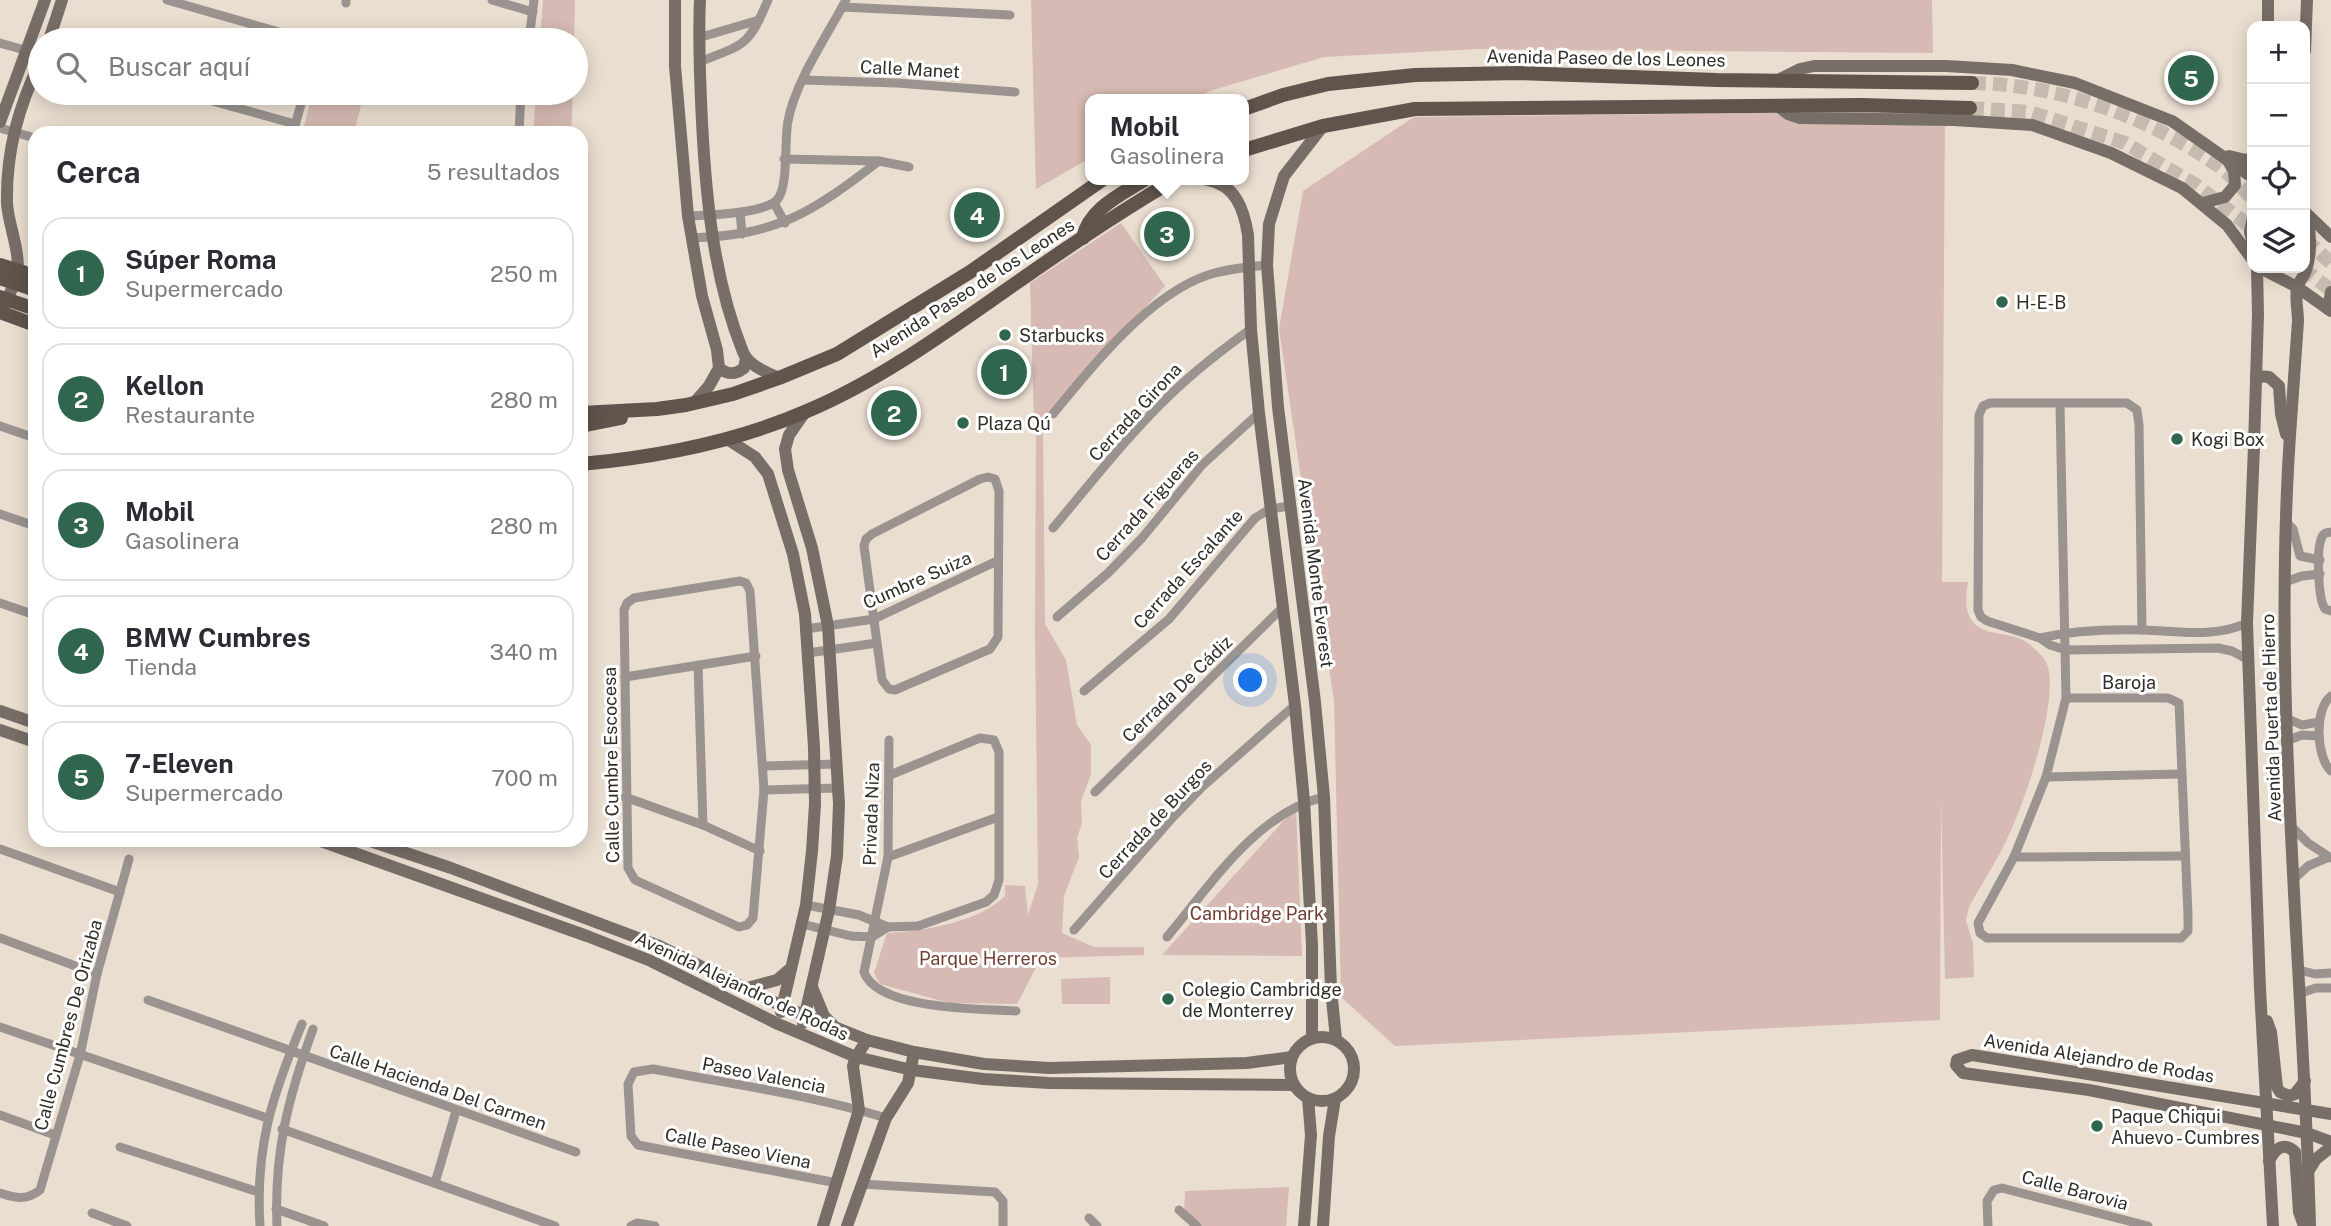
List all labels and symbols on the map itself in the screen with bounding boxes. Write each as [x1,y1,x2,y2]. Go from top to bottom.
street label: Avenida Paseo de los Leones [1486,45,1726,71]
pin: 5 [2168,52,2214,104]
street label: Calle Manet [860,56,960,82]
pin: 4 [954,189,1000,241]
pin: 3 [1144,208,1190,260]
street label: Avenida Paseo de los Leones [866,214,1078,362]
place label: H-E-B [2016,292,2066,313]
marker: H-E-B [1994,294,2010,310]
place label: Starbucks [1019,325,1104,346]
marker: Starbucks [997,327,1013,343]
pin: 1 [981,346,1027,398]
street label: Cerrada Girona [1084,359,1186,465]
pin: 2 [871,387,917,439]
place label: Plaza Qú [977,413,1051,434]
marker: Plaza Qú [955,415,971,431]
place label: Kogi Box [2191,429,2265,450]
marker: Kogi Box [2169,431,2185,447]
street label: Cerrada Figueras [1091,445,1203,565]
street label: Avenida Monte Everest [1294,477,1338,669]
street label: Cerrada Escalante [1129,505,1247,633]
street label: Cumbre Suiza [860,547,974,613]
street label: Avenida Puerta de Hierro [2257,614,2285,822]
street label: Cerrada De Cádiz [1118,631,1236,747]
your location [1233,663,1267,697]
street label: Calle Cumbre Escocesa [599,667,623,863]
street label: Baroja [2102,672,2156,693]
street label: Cerrada de Burgos [1094,755,1216,883]
street label: Privada Niza [859,762,883,866]
park label: Cambridge Park [1190,903,1324,924]
street label: Calle Cumbres De Orizaba [30,917,106,1133]
street label: Avenida Alejandro de Rodas [632,927,852,1045]
park label: Parque Herreros [919,948,1057,969]
place label: Colegio Cambridge de Monterrey [1182,979,1342,1021]
marker: Colegio Cambridge de Monterrey [1160,991,1176,1007]
street label: Avenida Alejandro de Rodas [1982,1029,2216,1087]
street label: Calle Hacienda Del Carmen [327,1040,549,1134]
street label: Paseo Valencia [700,1053,828,1097]
place label: Paque Chiqui Ahuevo - Cumbres [2111,1106,2260,1148]
marker: Paque Chiqui Ahuevo - Cumbres [2089,1118,2105,1134]
street label: Calle Paseo Viena [663,1124,813,1172]
street label: Calle Barovia [2020,1166,2130,1214]

